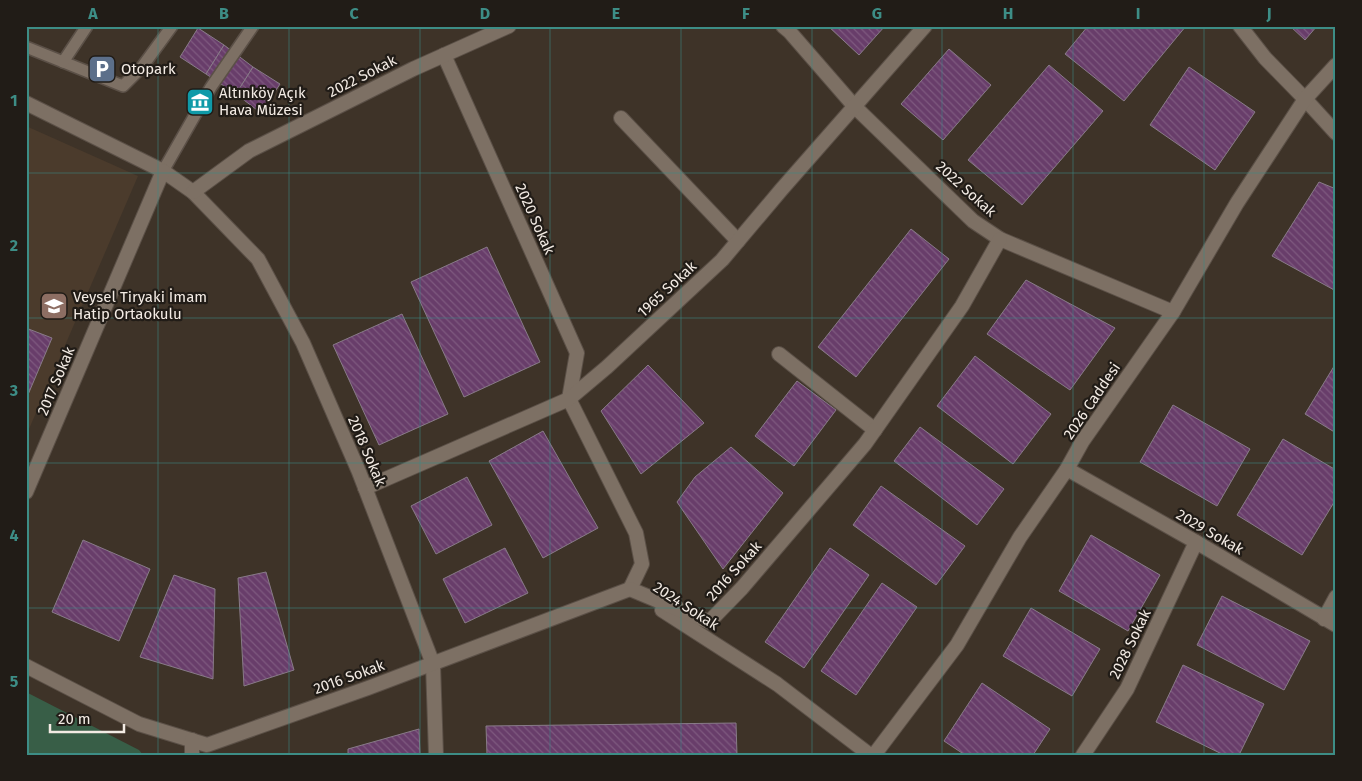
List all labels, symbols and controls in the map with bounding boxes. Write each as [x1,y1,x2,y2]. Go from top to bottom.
text: A [87,4,98,23]
text: B [219,4,229,23]
text: C [349,4,359,23]
text: D [480,4,490,23]
text: E [612,4,620,23]
text: F [742,4,750,23]
text: G [872,4,882,23]
text: H [1003,4,1013,23]
text: I [1136,4,1140,23]
text: J [1265,4,1272,23]
street label: 2022 Sokak [325,51,400,101]
parking icon: Otopark [87,54,117,84]
place label: Otopark [121,60,176,78]
place label: Altınköy Açık Hava Müzesi [219,84,306,119]
museum icon: Altınköy Açık Hava Müzesi [185,87,215,117]
text: 1 [10,91,18,110]
street label: 2022 Sokak [932,157,1000,221]
street label: 2020 Sokak [511,181,559,257]
text: 2 [10,236,18,255]
street label: 1965 Sokak [634,257,700,321]
place label: Veysel Tiryaki İmam Hatip Ortaokulu [73,288,207,323]
school or university icon: Veysel Tiryaki İmam Hatip Ortaokulu [39,291,69,321]
street label: 2017 Sokak [33,344,79,418]
street label: 2026 Caddesi [1060,359,1124,443]
text: 3 [9,381,18,400]
street label: 2018 Sokak [344,413,390,489]
street label: 2029 Sokak [1173,505,1247,559]
text: 4 [9,526,19,545]
street label: 2016 Sokak [703,537,766,605]
street label: 2024 Sokak [650,578,723,634]
street label: 2028 Sokak [1105,606,1155,682]
street label: 2016 Sokak [311,656,387,698]
text: 5 [10,672,19,691]
scale bar [50,701,124,733]
text: 20 m [58,710,91,728]

